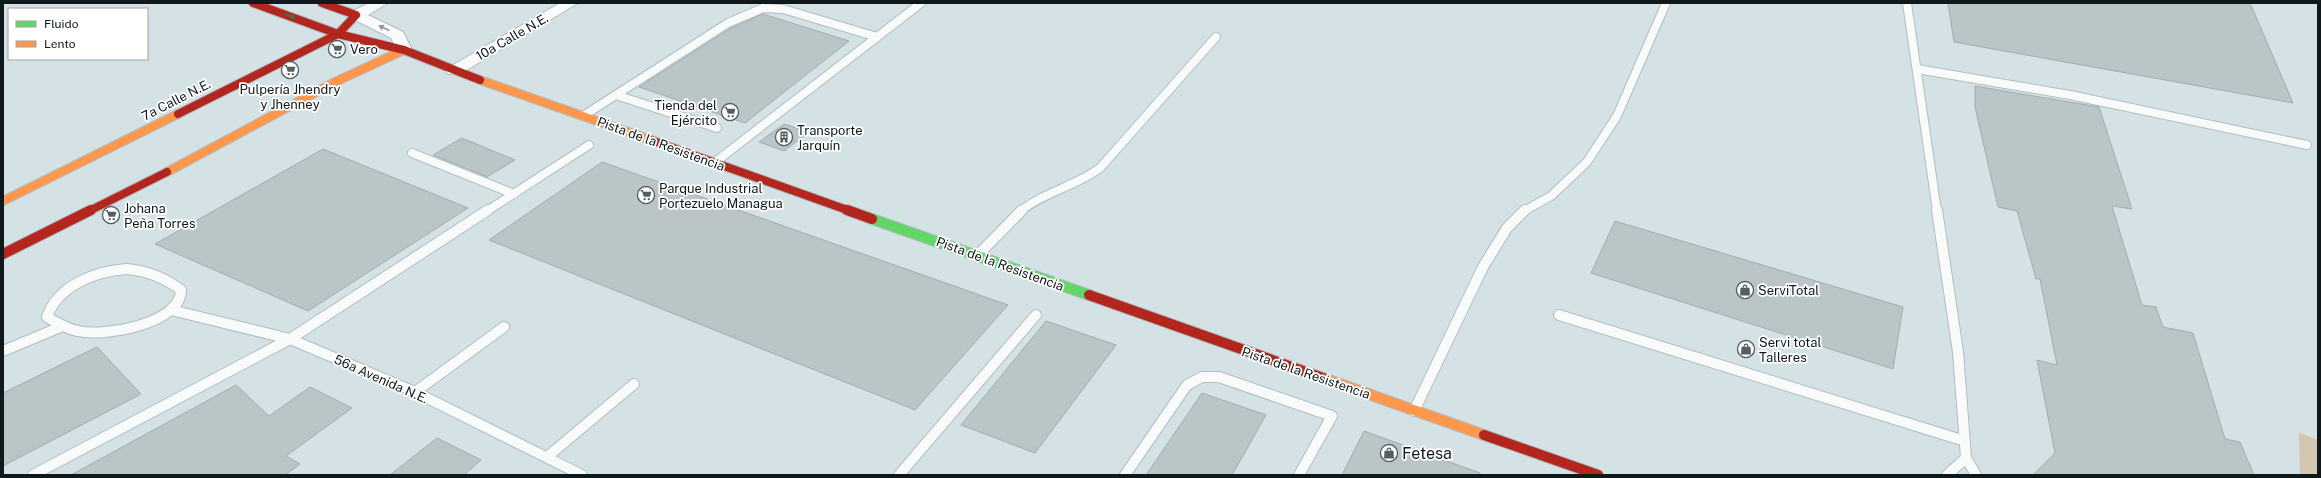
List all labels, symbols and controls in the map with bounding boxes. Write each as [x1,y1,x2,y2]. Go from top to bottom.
legend [8,8,148,60]
street label: 10a Calle N.E. [473,10,551,64]
one-way arrow [284,14,296,20]
text: Fluido [44,17,79,31]
one-way arrow [378,25,390,31]
text: Lento [44,37,76,51]
supermarket icon: Vero [327,39,347,59]
place label: Vero [350,42,378,57]
supermarket icon: Pulpería Jhendry y Jhenney [280,60,300,80]
street label: 7a Calle N.E. [139,76,213,124]
place label: Pulpería Jhendry y Jhenney [240,82,340,112]
place label: Tienda del Ejército [654,98,717,128]
supermarket icon: Tienda del Ejército [720,102,740,122]
street label: Pista de la Resistencia [595,114,727,174]
place label: Transporte Jarquín [797,123,863,153]
building icon: Transporte Jarquín [774,127,794,147]
place label: Parque Industrial Portezuelo Managua [659,181,783,211]
supermarket icon: Parque Industrial Portezuelo Managua [636,185,656,205]
place label: Johana Peña Torres [124,201,195,231]
supermarket icon: Johana Peña Torres [101,205,121,225]
street label: Pista de la Resistencia [934,234,1066,294]
shop icon: ServiTotal [1735,280,1755,300]
place label: ServiTotal [1758,283,1819,298]
place label: Servi total Talleres [1759,335,1821,365]
shop icon: Servi total Talleres [1736,339,1756,359]
street label: Pista de la Resistencia [1240,344,1372,402]
street label: 56a Avenida N.E. [332,352,430,406]
shop icon: Fetesa [1379,443,1399,463]
place label: Fetesa [1402,444,1452,463]

